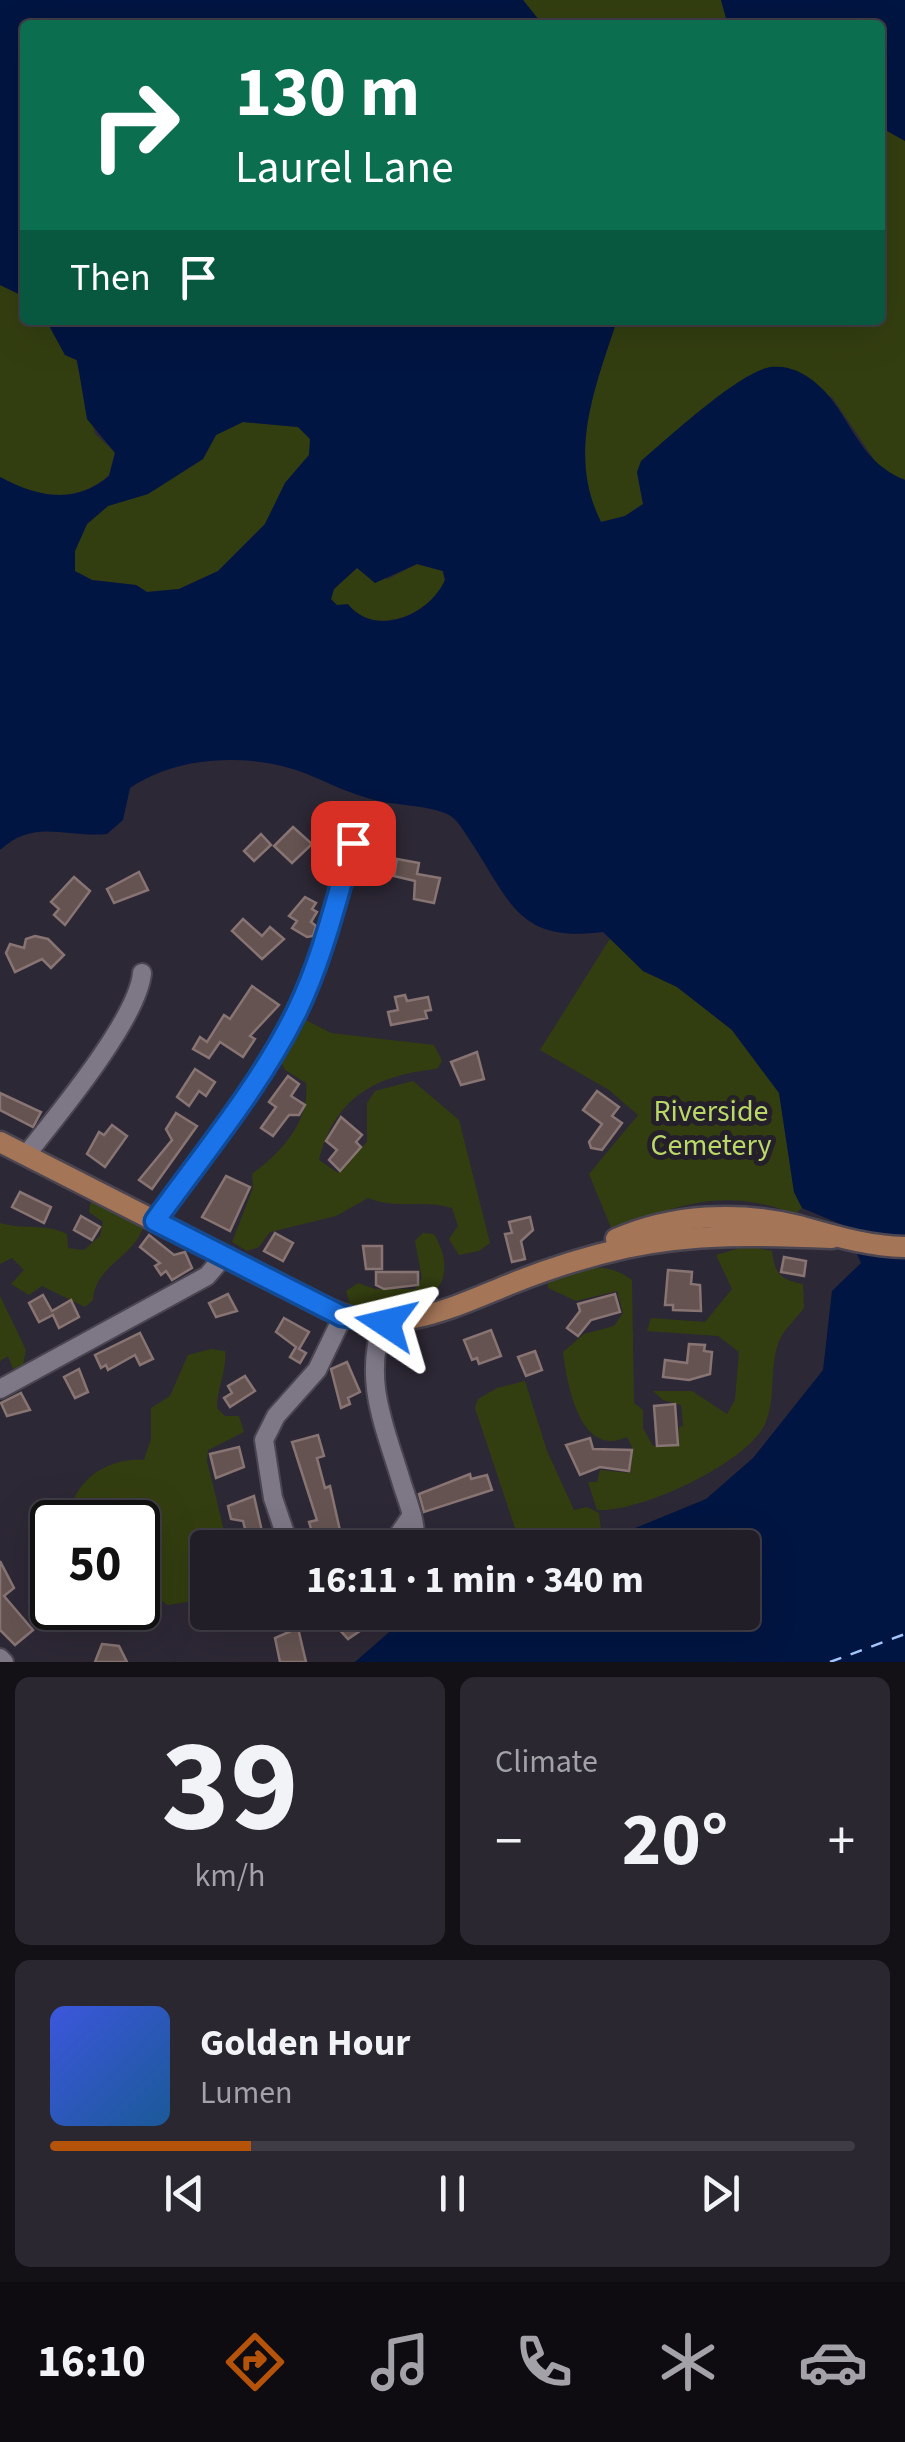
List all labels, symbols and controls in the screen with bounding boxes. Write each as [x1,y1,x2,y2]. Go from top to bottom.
text: 130 m [235,43,420,143]
icon: right [70,60,200,190]
text: Laurel Lane [235,136,453,200]
icon: arrive [171,250,226,305]
text: Then [70,251,151,305]
pin [311,801,396,886]
icon: arrive [326,816,381,871]
park label: Riverside Cemetery [650,1090,772,1167]
position arrow [334,1271,438,1375]
speed limit sign: 50 [30,1500,160,1630]
text: 16:11 · 1 min · 340 m [306,1553,644,1607]
text: 39 [161,1695,299,1880]
text: Climate [495,1739,598,1785]
text: 20° [622,1787,728,1894]
text: − [495,1803,522,1881]
text: + [828,1803,855,1881]
text: km/h [195,1853,265,1899]
text: Golden Hour [200,2016,410,2070]
text: Lumen [200,2070,293,2116]
icon: previous [157,2166,212,2221]
icon: pause [425,2166,480,2221]
icon: next [693,2166,748,2221]
icon: directions [220,2327,290,2397]
icon: music [365,2327,435,2397]
icon: phone [509,2327,579,2397]
icon: climate [653,2327,723,2397]
icon: car [798,2327,868,2397]
text: 16:10 [37,2330,146,2394]

